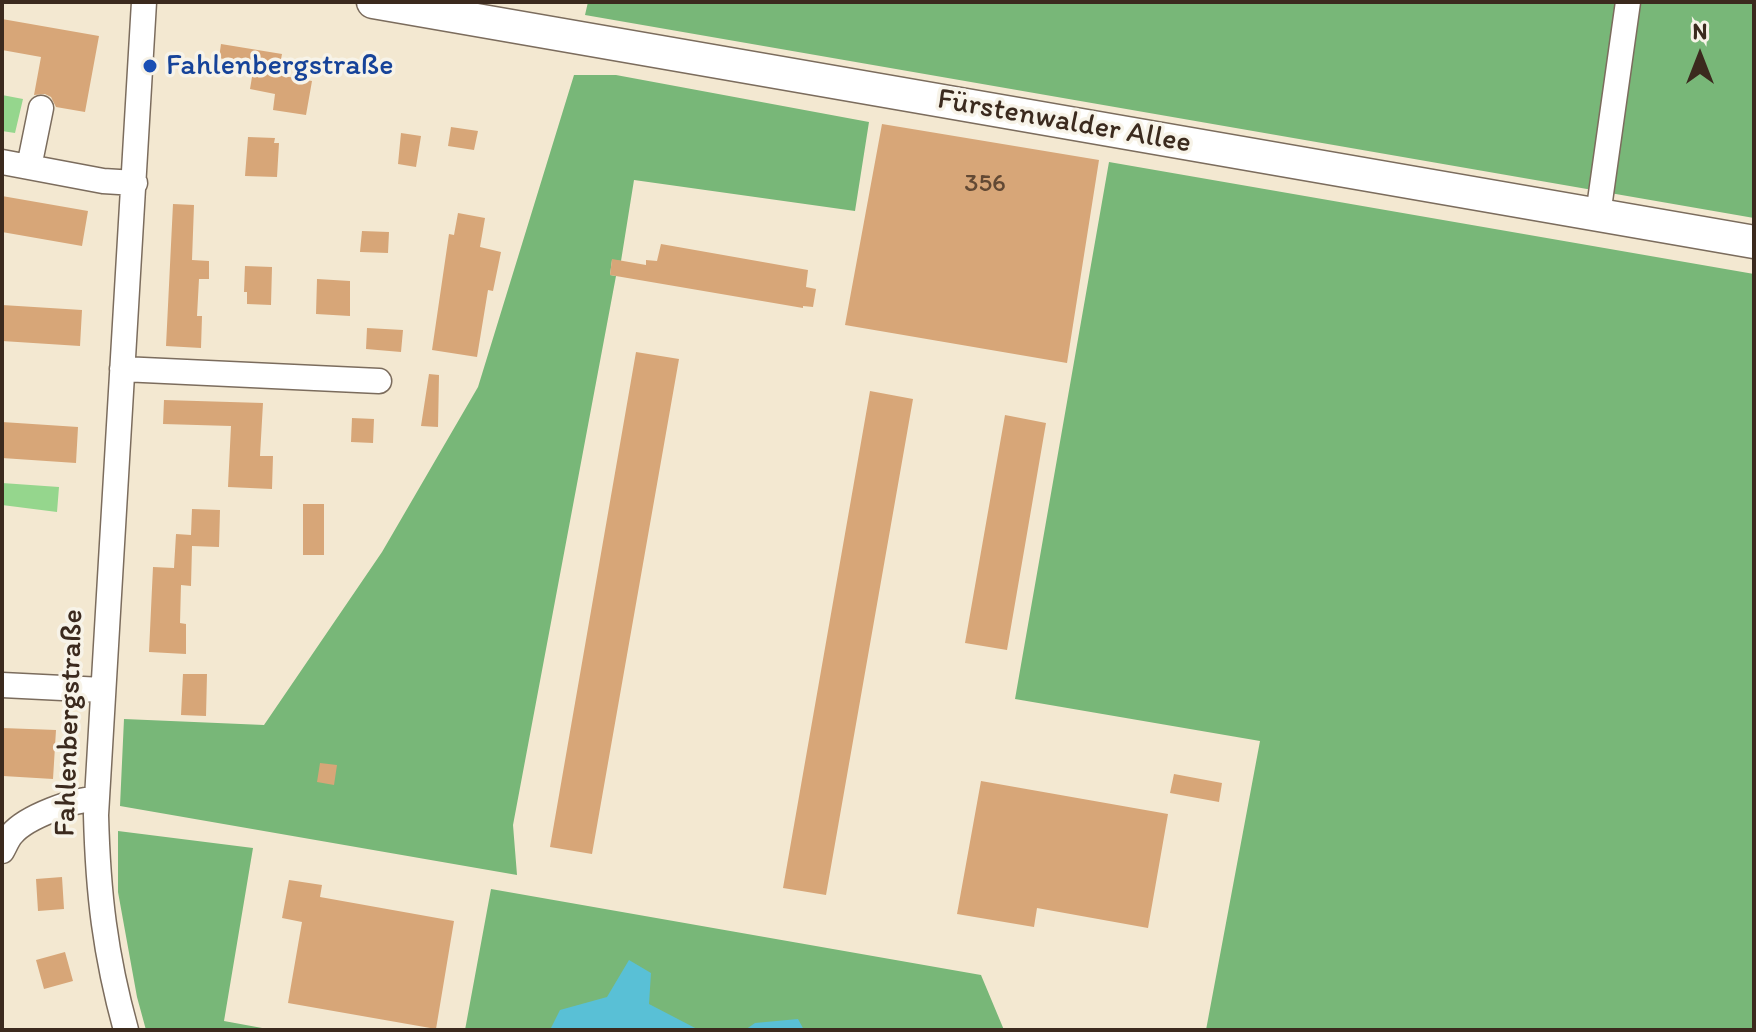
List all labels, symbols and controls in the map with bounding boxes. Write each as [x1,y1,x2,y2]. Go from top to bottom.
north arrow [1660,16,1740,96]
text: N [1693,18,1707,45]
place label: Fahlenbergstraße [166,48,393,84]
marker: Fahlenbergstraße [141,57,159,75]
street label: Fürstenwalder Allee [934,82,1194,162]
house number: 356 [964,168,1006,200]
street label: Fahlenbergstraße [48,609,92,837]

